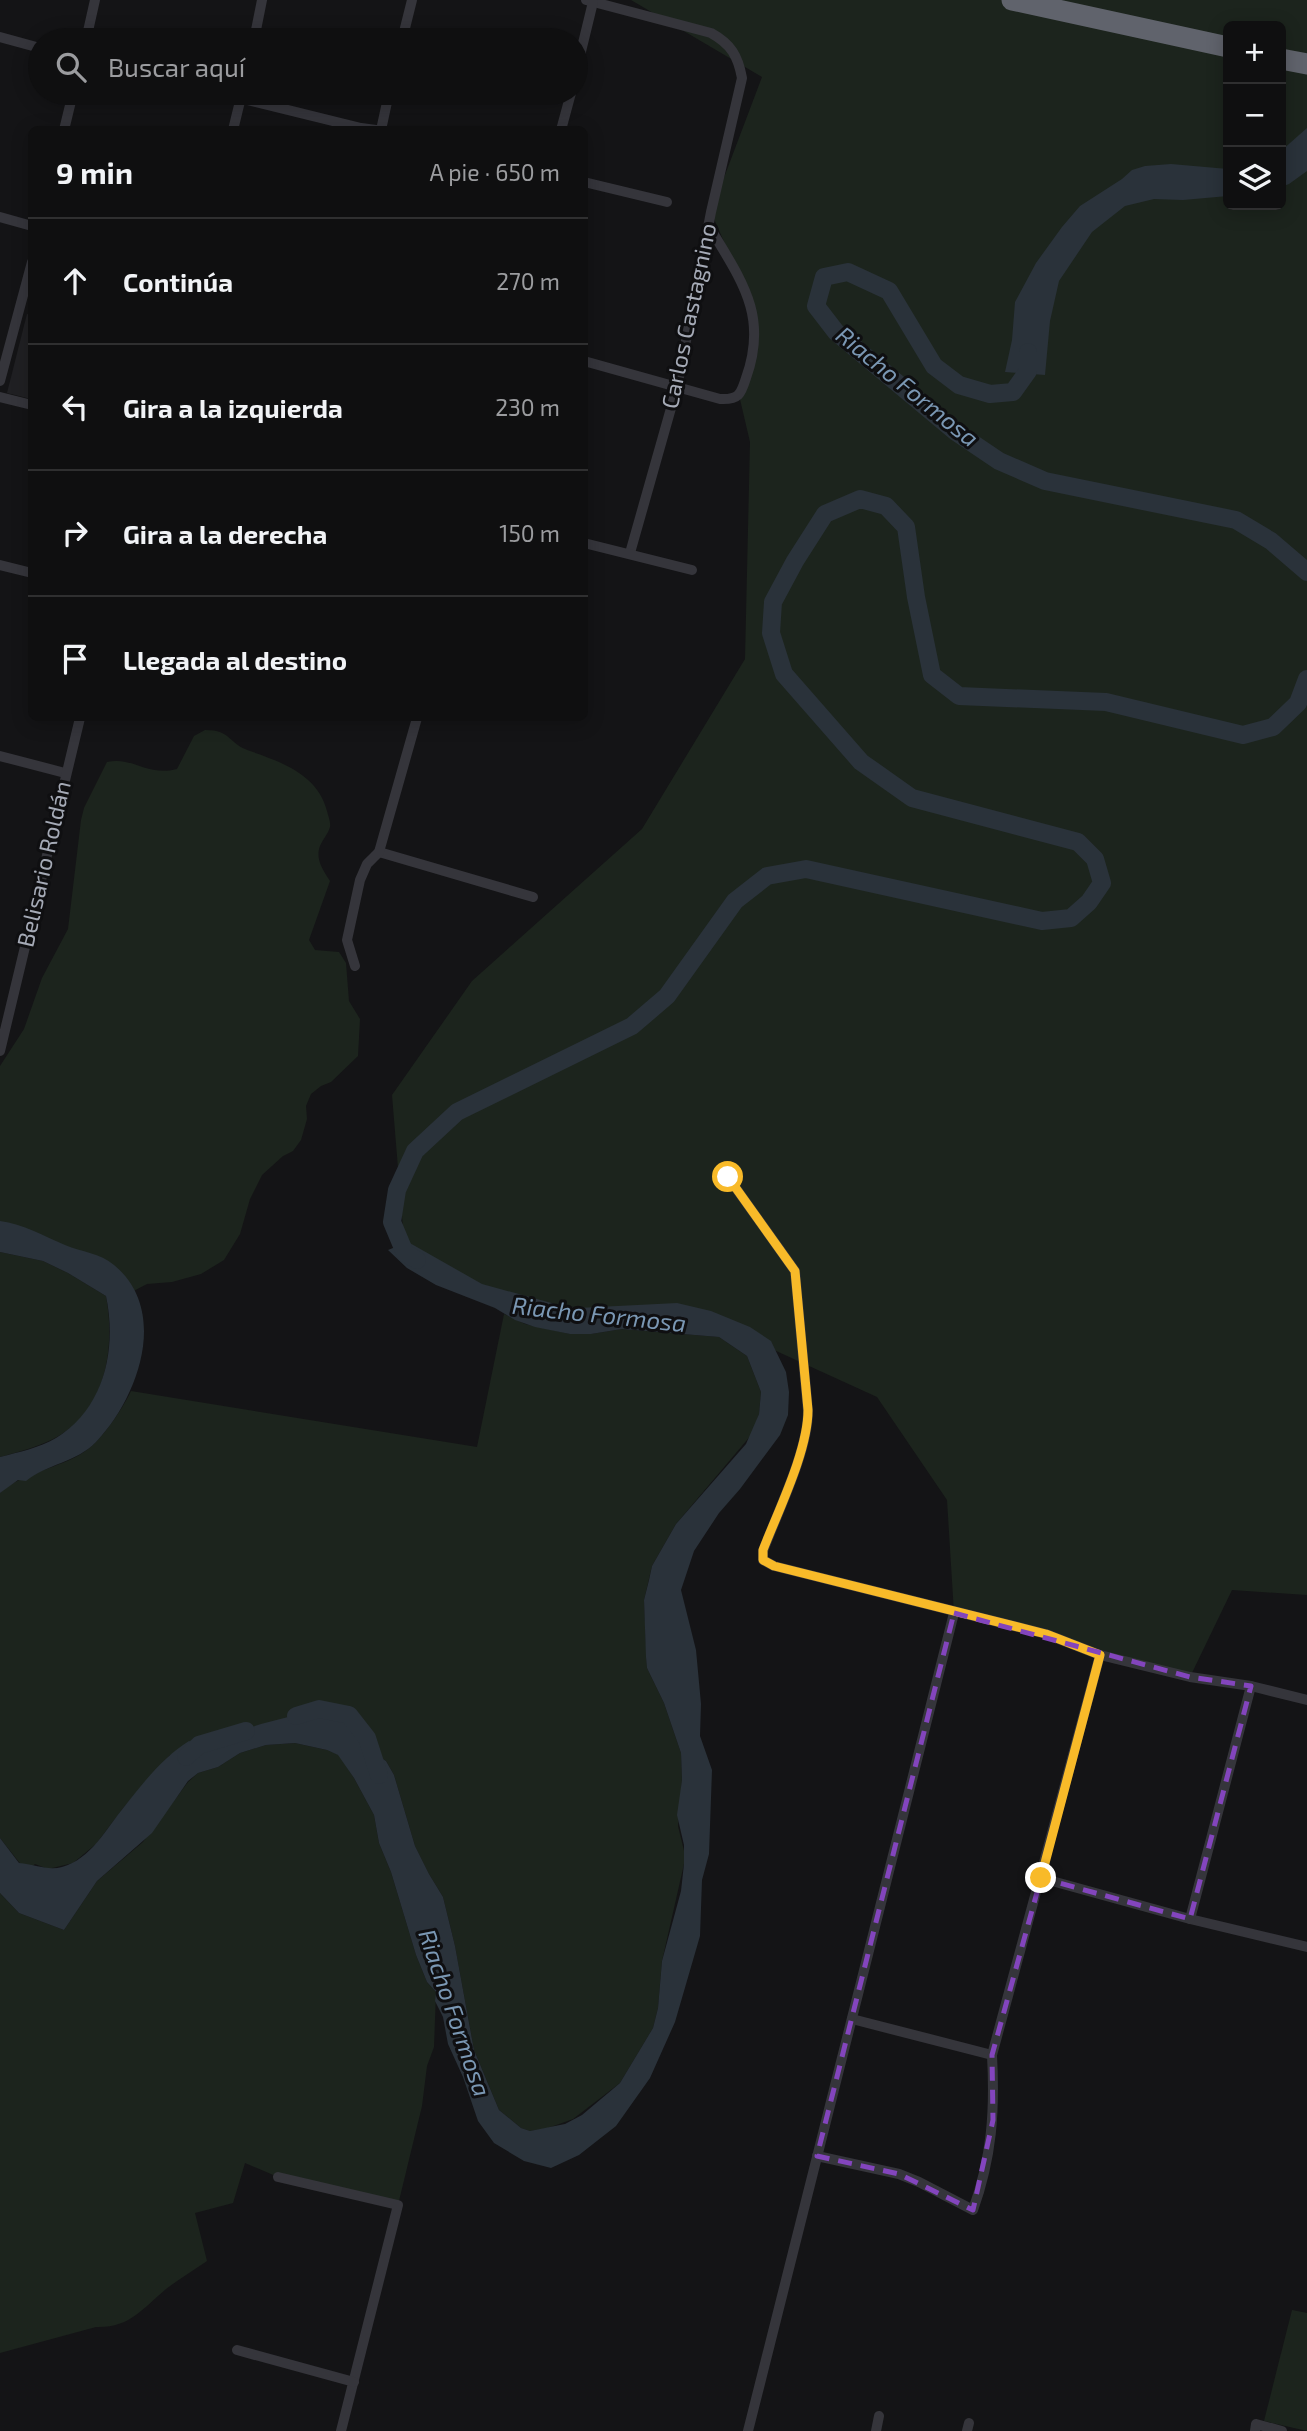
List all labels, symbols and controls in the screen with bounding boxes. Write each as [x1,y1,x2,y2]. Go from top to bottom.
map controls [1223,21,1286,210]
button: + [1223,21,1286,84]
search box [28,28,588,105]
icon: search [52,48,90,86]
text: Buscar aquí [108,51,245,82]
button: − [1223,84,1286,147]
button: layers [1223,147,1286,210]
text: 9 min [56,154,133,190]
text: A pie · 650 m [429,158,560,186]
street label: Carlos Castagnino [655,221,721,411]
icon: ahead [56,262,94,300]
text: Continúa [123,266,233,297]
text: 270 m [496,267,560,295]
water label: Riacho Formosa [831,320,985,452]
icon: left [56,388,94,426]
text: Gira a la izquierda [123,392,343,423]
text: 230 m [495,393,560,421]
icon: right [56,514,94,552]
text: Gira a la derecha [123,518,327,549]
text: 150 m [499,519,560,547]
icon: arrive [56,640,94,678]
text: Llegada al destino [123,644,347,675]
street label: Belisario Roldán [10,778,76,950]
route start [712,1161,743,1192]
water label: Riacho Formosa [511,1290,688,1337]
route end [1025,1862,1056,1893]
water label: Riacho Formosa [413,1925,498,2100]

